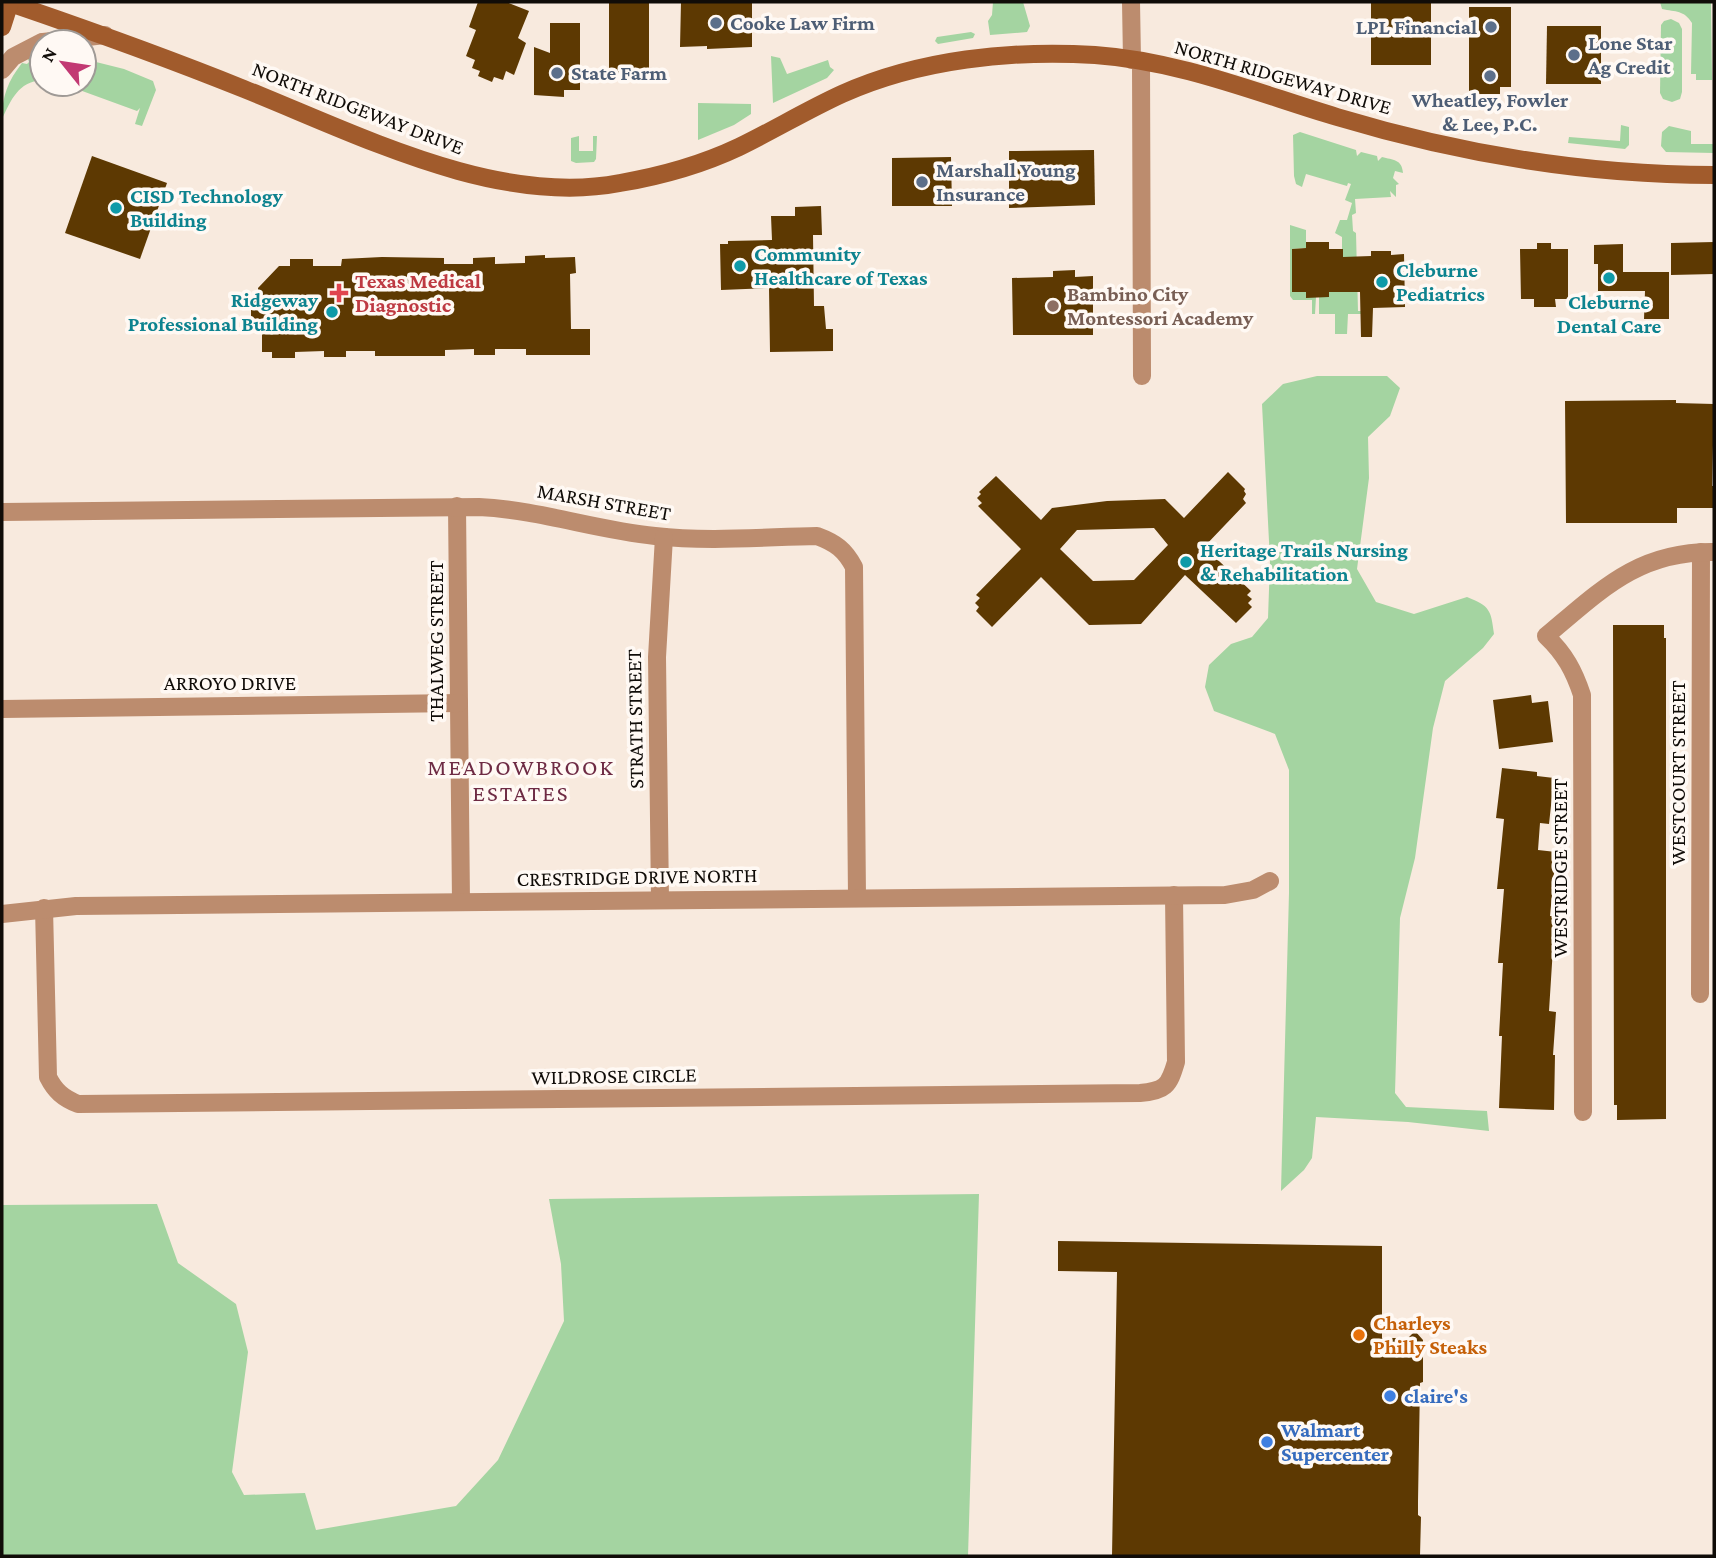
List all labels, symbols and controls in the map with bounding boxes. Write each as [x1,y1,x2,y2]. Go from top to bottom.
place label: Cooke Law Firm [730,11,875,35]
marker: Cooke Law Firm [708,15,724,31]
place label: LPL Financial [1356,15,1477,39]
marker: LPL Financial [1483,19,1499,35]
north arrow [28,28,98,98]
place label: Lone Star Ag Credit [1587,31,1673,79]
street label: NORTH RIDGEWAY DRIVE [1172,35,1394,119]
text: N [36,44,61,66]
marker: Lone Star Ag Credit [1566,47,1582,63]
street label: NORTH RIDGEWAY DRIVE [249,57,467,159]
place label: State Farm [571,61,667,85]
marker: State Farm [549,65,565,81]
marker: Wheatley, Fowler & Lee, P.C. [1482,68,1498,84]
place label: Wheatley, Fowler & Lee, P.C. [1411,88,1569,136]
place label: Marshall Young Insurance [936,158,1076,206]
marker: Marshall Young Insurance [914,174,930,190]
place label: CISD Technology Building [130,184,283,232]
marker: CISD Technology Building [108,200,124,216]
place label: Community Healthcare of Texas [754,242,928,290]
marker: Community Healthcare of Texas [732,258,748,274]
place label: Cleburne Pediatrics [1396,258,1485,306]
place label: Texas Medical Diagnostic [355,269,481,317]
marker: Cleburne Dental Care [1601,270,1617,286]
marker: Cleburne Pediatrics [1374,274,1390,290]
place label: Bambino City Montessori Academy [1067,282,1254,330]
marker: Texas Medical Diagnostic [329,283,349,303]
place label: Ridgeway Professional Building [128,288,319,336]
place label: Cleburne Dental Care [1557,290,1662,338]
marker: Bambino City Montessori Academy [1045,298,1061,314]
marker: Ridgeway Professional Building [324,304,340,320]
street label: MARSH STREET [535,478,673,526]
place label: Heritage Trails Nursing & Rehabilitation [1200,538,1408,586]
marker: Heritage Trails Nursing & Rehabilitation [1178,554,1194,570]
street label: THALWEG STREET [424,560,448,722]
street label: STRATH STREET [622,648,648,789]
street label: ARROYO DRIVE [164,671,296,695]
street label: WESTCOURT STREET [1666,680,1690,866]
district label: MEADOWBROOK ESTATES [427,754,615,806]
street label: WESTRIDGE STREET [1548,778,1572,958]
street label: CRESTRIDGE DRIVE NORTH [516,863,758,891]
street label: WILDROSE CIRCLE [531,1063,697,1089]
place label: Charleys Philly Steaks [1373,1311,1487,1359]
marker: Charleys Philly Steaks [1351,1327,1367,1343]
place label: claire's [1404,1384,1468,1408]
marker: claire's [1382,1388,1398,1404]
place label: Walmart Supercenter [1280,1418,1390,1466]
marker: Walmart Supercenter [1259,1434,1275,1450]

